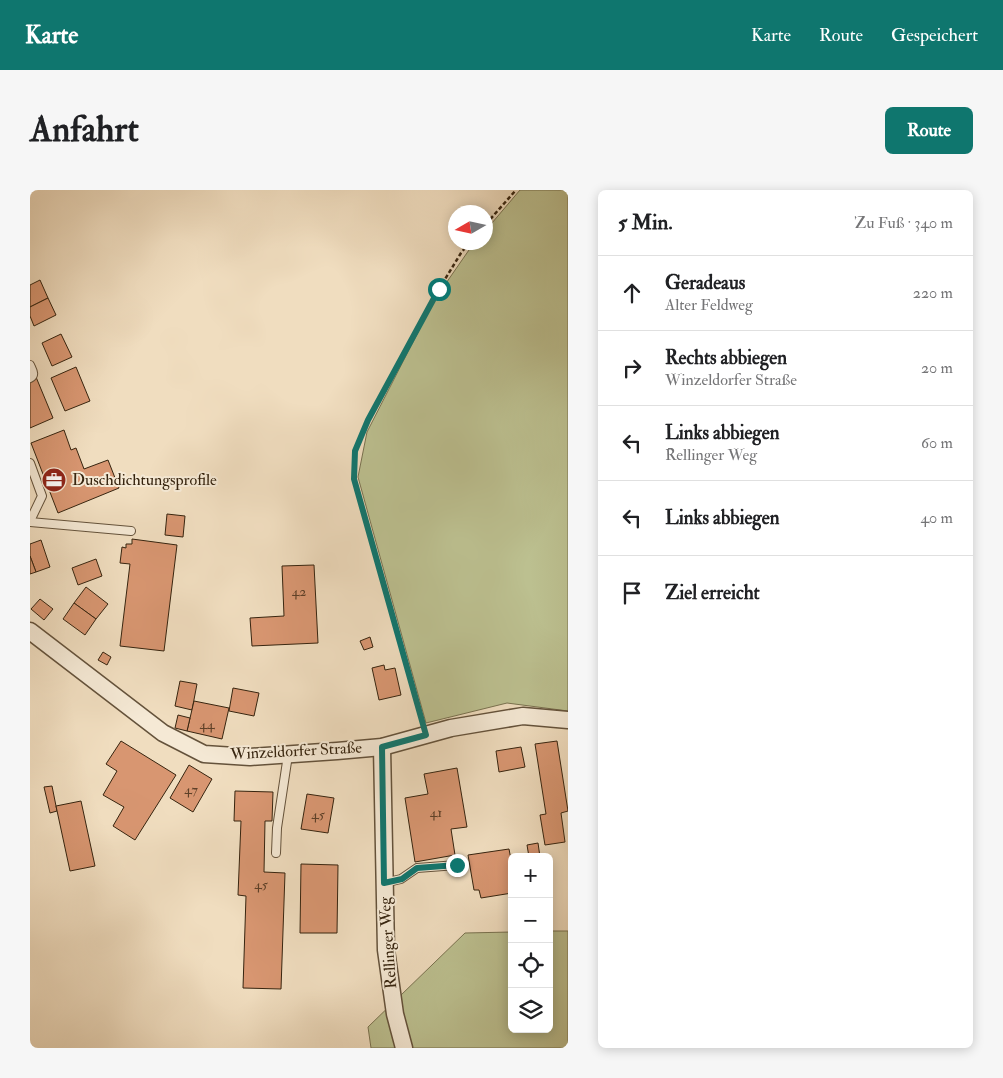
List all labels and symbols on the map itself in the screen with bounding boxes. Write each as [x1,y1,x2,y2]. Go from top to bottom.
north arrow [448,205,493,250]
route start [428,278,451,301]
office icon: Duschdichtungsprofile [41,467,67,493]
place label: Duschdichtungsprofile [72,470,217,491]
house number: 42 [292,583,306,600]
house number: 44 [199,716,216,733]
street label: Winzeldorfer Straße [229,738,363,764]
house number: 47 [184,781,198,798]
house number: 41 [430,804,442,821]
house number: 45 [311,806,326,823]
route end [446,854,469,877]
house number: 45 [254,876,269,893]
street label: Rellinger Weg [375,895,401,990]

